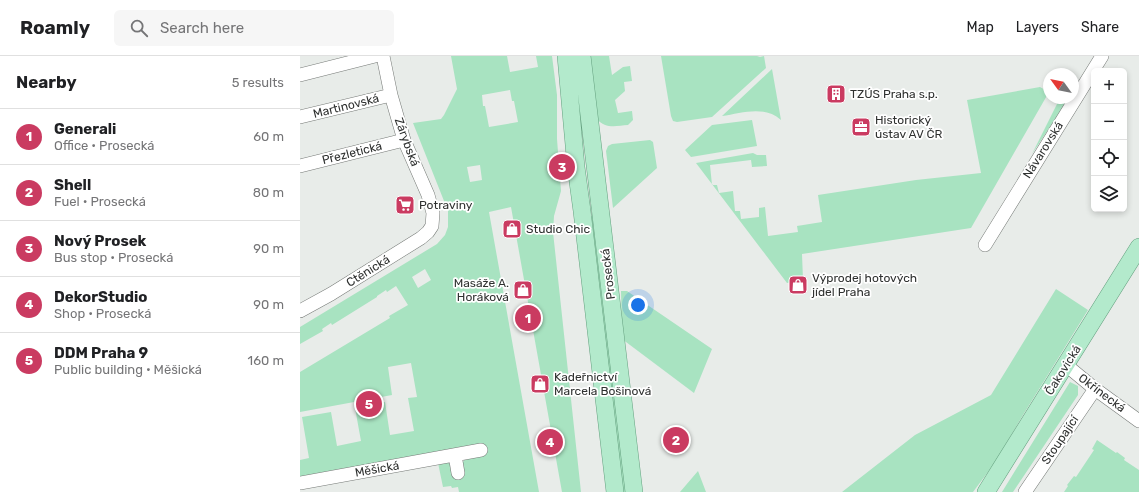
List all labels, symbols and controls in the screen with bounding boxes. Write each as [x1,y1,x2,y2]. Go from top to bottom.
search box [114,10,394,46]
text: Roamly [20,16,90,39]
icon: search [128,17,150,39]
text: Search here [160,19,244,37]
text: Map [967,19,994,36]
text: Layers [1016,19,1059,36]
text: Share [1081,19,1119,36]
north arrow [1043,68,1079,104]
map controls [1091,68,1127,212]
button: + [1091,68,1127,104]
text: Nearby [16,72,77,92]
text: 5 results [232,75,284,90]
building icon: TZÚS Praha s.p. [825,83,847,105]
place label: TZÚS Praha s.p. [850,87,938,101]
street label: Martinovská [312,91,380,121]
button: − [1091,104,1127,140]
place label: Historický ústav AV ČR [875,113,942,141]
street label: Zárybská [392,116,422,168]
office icon: Historický ústav AV ČR [850,116,872,138]
street label: Návarovská [1020,119,1066,181]
text: Generali [54,120,116,138]
text: 1 [26,129,32,144]
text: 60 m [253,129,284,144]
text: Office · Prosecká [54,138,155,153]
street label: Přezletická [320,139,384,167]
button: locate [1091,140,1127,176]
pin: 3 [549,152,575,182]
text: Shell [54,176,91,194]
button: layers [1091,176,1127,212]
text: 2 [25,185,33,200]
text: 80 m [253,185,284,200]
text: Fuel · Prosecká [54,194,146,209]
supermarket icon: Potraviny [394,194,416,216]
place label: Potraviny [419,198,473,212]
shop icon: Studio Chic [501,218,523,240]
place label: Studio Chic [526,222,590,236]
text: Nový Prosek [54,232,146,250]
text: 3 [25,241,33,256]
text: 90 m [253,241,284,256]
street label: Prosecká [598,248,618,300]
text: Bus stop · Prosecká [54,250,173,265]
street label: Ctěnická [344,252,392,290]
place label: Výprodej hotových jídel Praha [811,271,917,299]
shop icon: Výprodej hotových jídel Praha [787,274,809,296]
place label: Masáže A. Horáková [454,276,509,304]
shop icon: Masáže A. Horáková [512,279,534,301]
text: DekorStudio [54,288,148,306]
your location [628,295,648,315]
text: 4 [25,297,33,312]
text: 90 m [253,297,284,312]
pin: 1 [515,303,541,333]
text: Shop · Prosecká [54,306,151,321]
street label: Čakovická [1042,343,1084,397]
text: DDM Praha 9 [54,344,148,362]
text: 5 [25,353,33,368]
text: 160 m [248,353,284,368]
text: Public building · Měšická [54,362,202,377]
place label: Kadeřnictví Marcela Bošinová [554,370,651,398]
street label: Okřínecká [1076,371,1128,415]
shop icon: Kadeřnictví Marcela Bošinová [529,373,551,395]
pin: 5 [356,389,382,419]
street label: Stoupající [1039,412,1082,467]
pin: 2 [663,425,689,455]
pin: 4 [537,427,563,457]
street label: Měšická [354,458,400,480]

